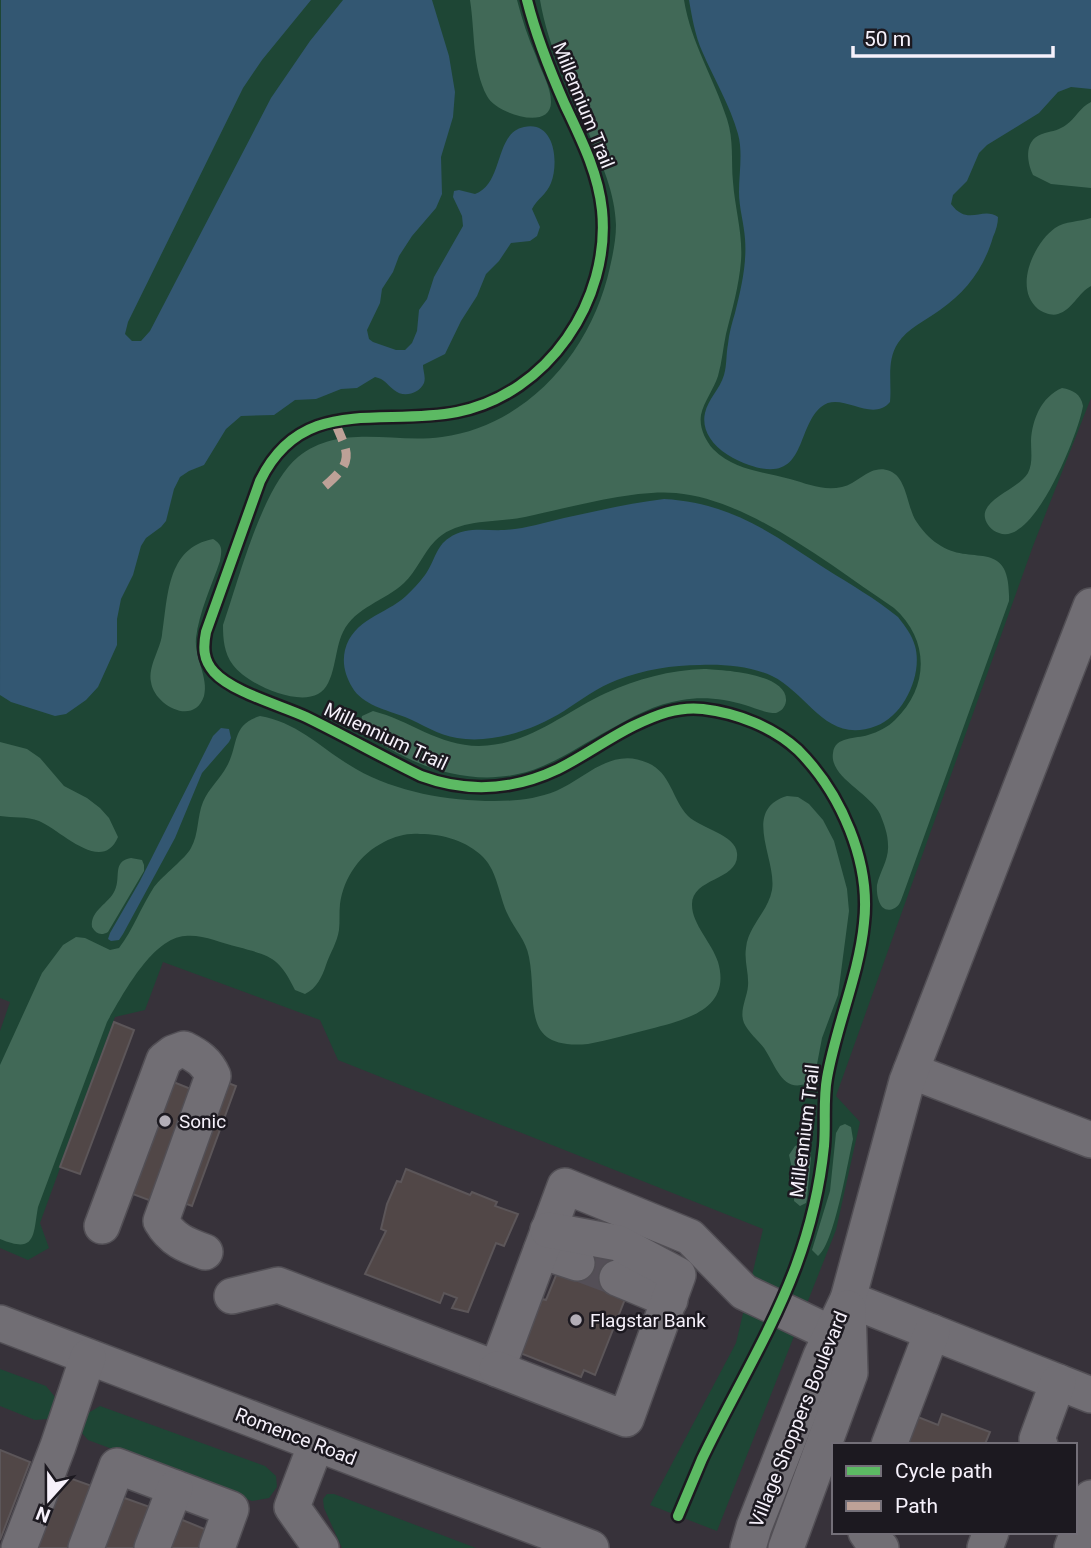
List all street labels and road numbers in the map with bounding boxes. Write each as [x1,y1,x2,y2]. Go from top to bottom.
street label: Millennium Trail [548,39,619,172]
street label: Millennium Trail [320,698,451,775]
street label: Millennium Trail [785,1063,824,1199]
street label: Village Shoppers Boulevard [745,1308,852,1530]
street label: Romence Road [232,1403,360,1470]

